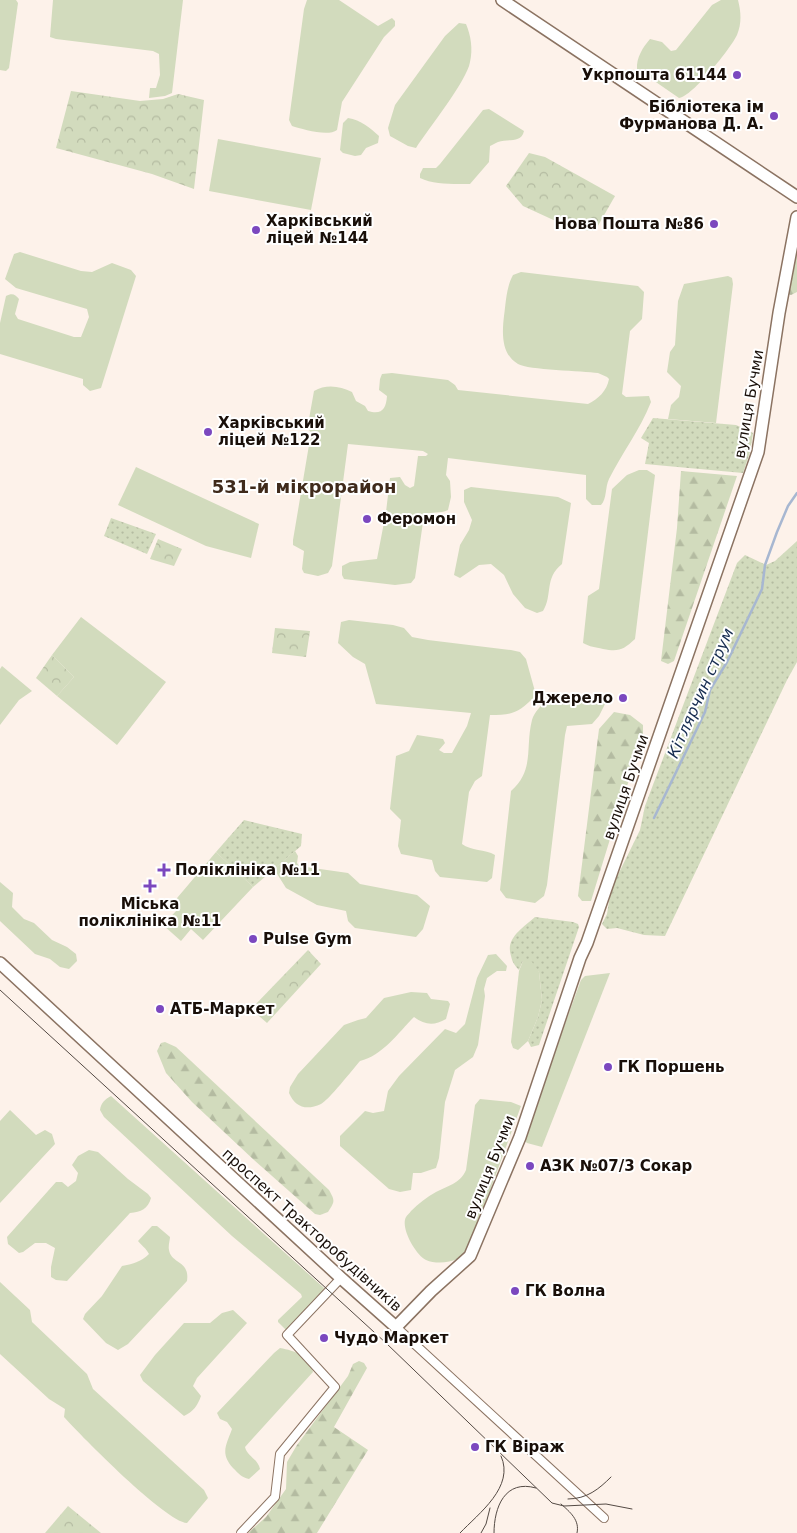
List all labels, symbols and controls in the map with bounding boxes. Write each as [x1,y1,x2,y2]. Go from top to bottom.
place label: Укрпошта 61144 [582,66,727,84]
marker: Укрпошта 61144 [731,69,743,81]
place label: Бібліотека iм Фурманова Д. А. [619,98,764,133]
marker: Бібліотека iм Фурманова Д. А. [768,110,780,122]
place label: Харківський ліцей №144 [266,212,373,247]
place label: Нова Пошта №86 [555,215,704,233]
marker: Нова Пошта №86 [708,218,720,230]
marker: Харківський ліцей №144 [250,224,262,236]
street label: вулиця Бучми [731,348,767,460]
place label: Харківський ліцей №122 [218,414,325,449]
marker: Харківський ліцей №122 [202,426,214,438]
district label: 531-й мікрорайон [212,476,396,497]
place label: Феромон [377,510,456,528]
marker: Феромон [361,513,373,525]
water label: Кітлярчин струм [663,625,738,761]
place label: Джерело [532,689,613,707]
marker: Джерело [617,692,629,704]
street label: вулиця Бучми [600,732,652,842]
place label: Поліклініка №11 [175,861,320,879]
marker: Поліклініка №11 [157,863,171,877]
marker: Міська поліклініка №11 [143,879,157,893]
place label: Міська поліклініка №11 [78,895,222,930]
place label: Pulse Gym [263,930,352,948]
marker: Pulse Gym [247,933,259,945]
place label: АТБ-Маркет [170,1000,275,1018]
marker: АТБ-Маркет [154,1003,166,1015]
place label: ГК Поршень [618,1058,725,1076]
marker: ГК Поршень [602,1061,614,1073]
street label: вулиця Бучми [461,1113,519,1221]
street label: проспект Тракторобудівників [219,1145,405,1315]
place label: АЗК №07/3 Сокар [540,1157,692,1175]
marker: АЗК №07/3 Сокар [524,1160,536,1172]
place label: ГК Волна [525,1282,605,1300]
marker: ГК Волна [509,1285,521,1297]
place label: Чудо Маркет [334,1329,449,1347]
marker: Чудо Маркет [318,1332,330,1344]
place label: ГК Віраж [485,1438,564,1456]
marker: ГК Віраж [469,1441,481,1453]

